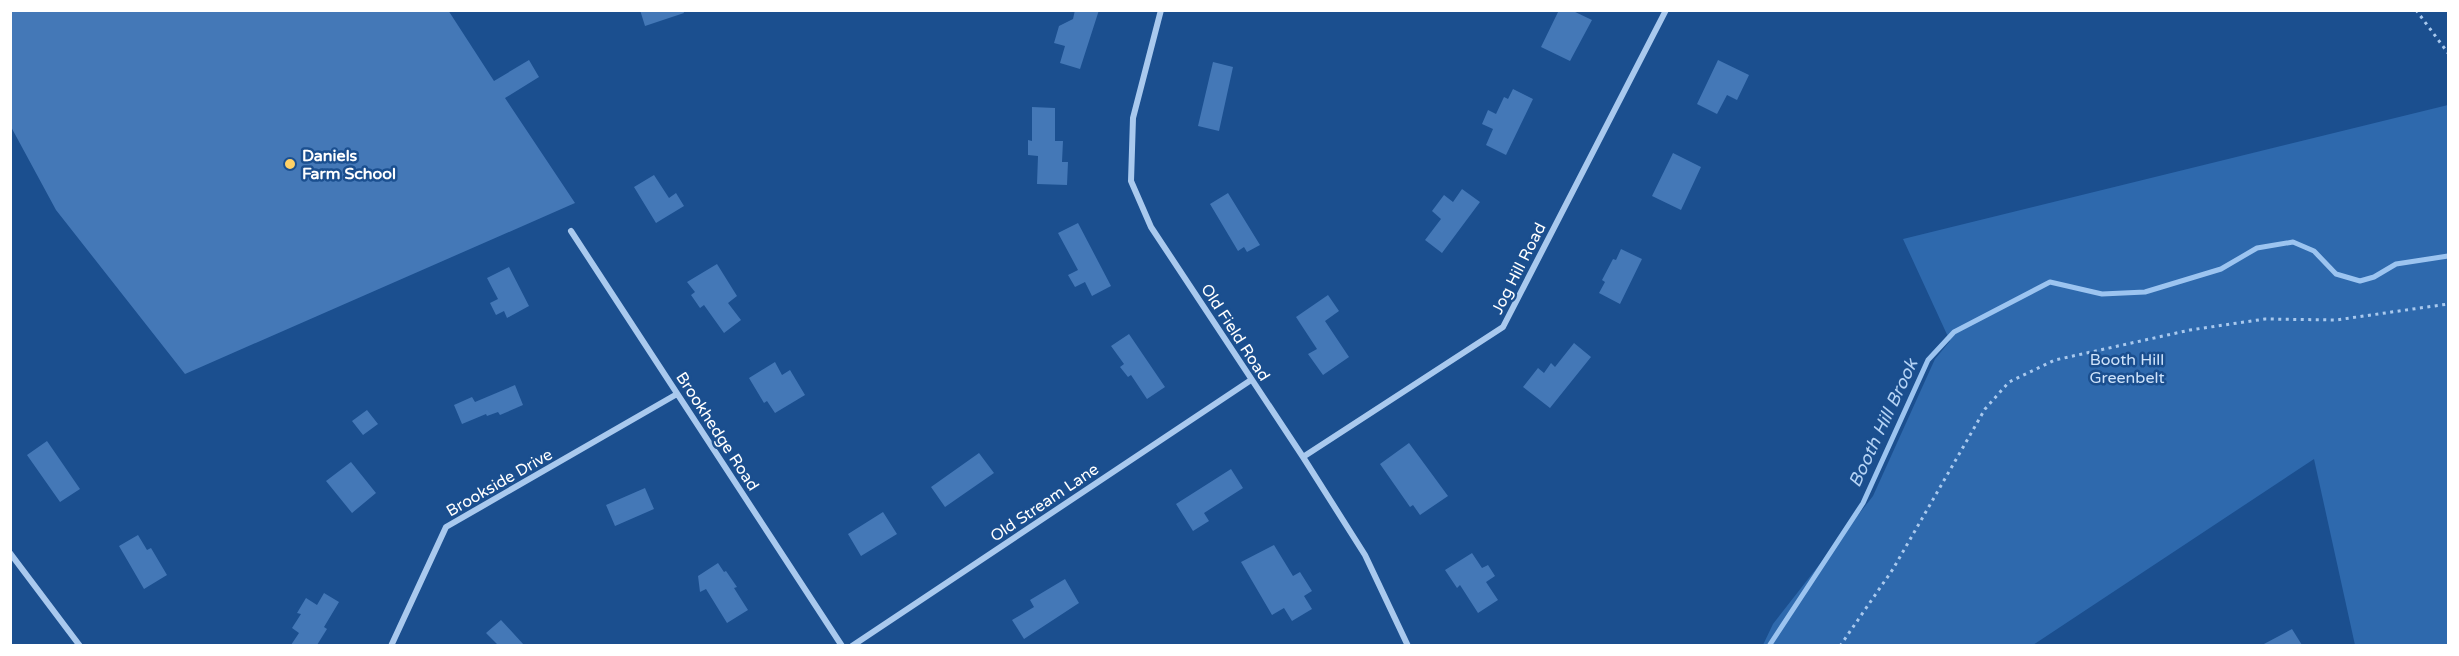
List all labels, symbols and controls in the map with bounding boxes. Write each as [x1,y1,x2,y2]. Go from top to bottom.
place label: Daniels Farm School [302,146,396,184]
marker: Daniels Farm School [283,157,297,171]
street label: Jog Hill Road [1487,220,1550,317]
street label: Old Field Road [1196,280,1274,385]
park label: Booth Hill Greenbelt [2089,350,2165,388]
water label: Booth Hill Brook [1844,354,1923,491]
street label: Brookhedge Road [671,368,763,495]
street label: Brookside Drive [443,444,556,521]
street label: Old Stream Lane [987,459,1103,546]

